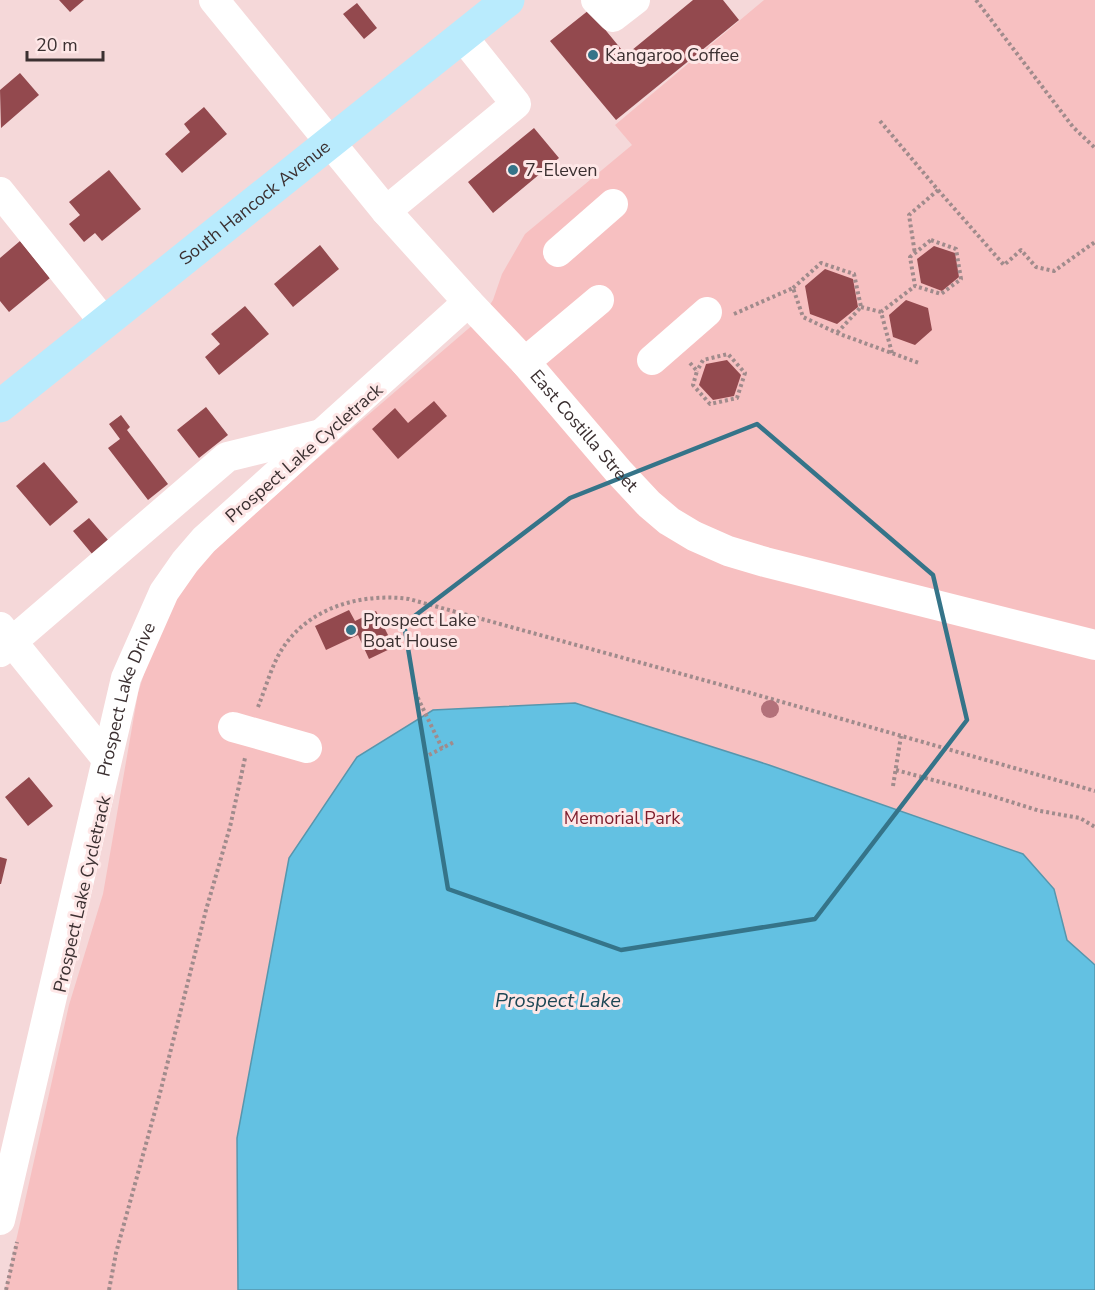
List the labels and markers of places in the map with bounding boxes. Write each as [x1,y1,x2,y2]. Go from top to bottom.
place label: Kangaroo Coffee [605,43,739,67]
marker: Kangaroo Coffee [586,48,600,62]
place label: 7-Eleven [525,158,598,182]
marker: 7-Eleven [506,163,520,177]
place label: Prospect Lake Boat House [363,608,476,653]
marker: Prospect Lake Boat House [344,623,358,637]

